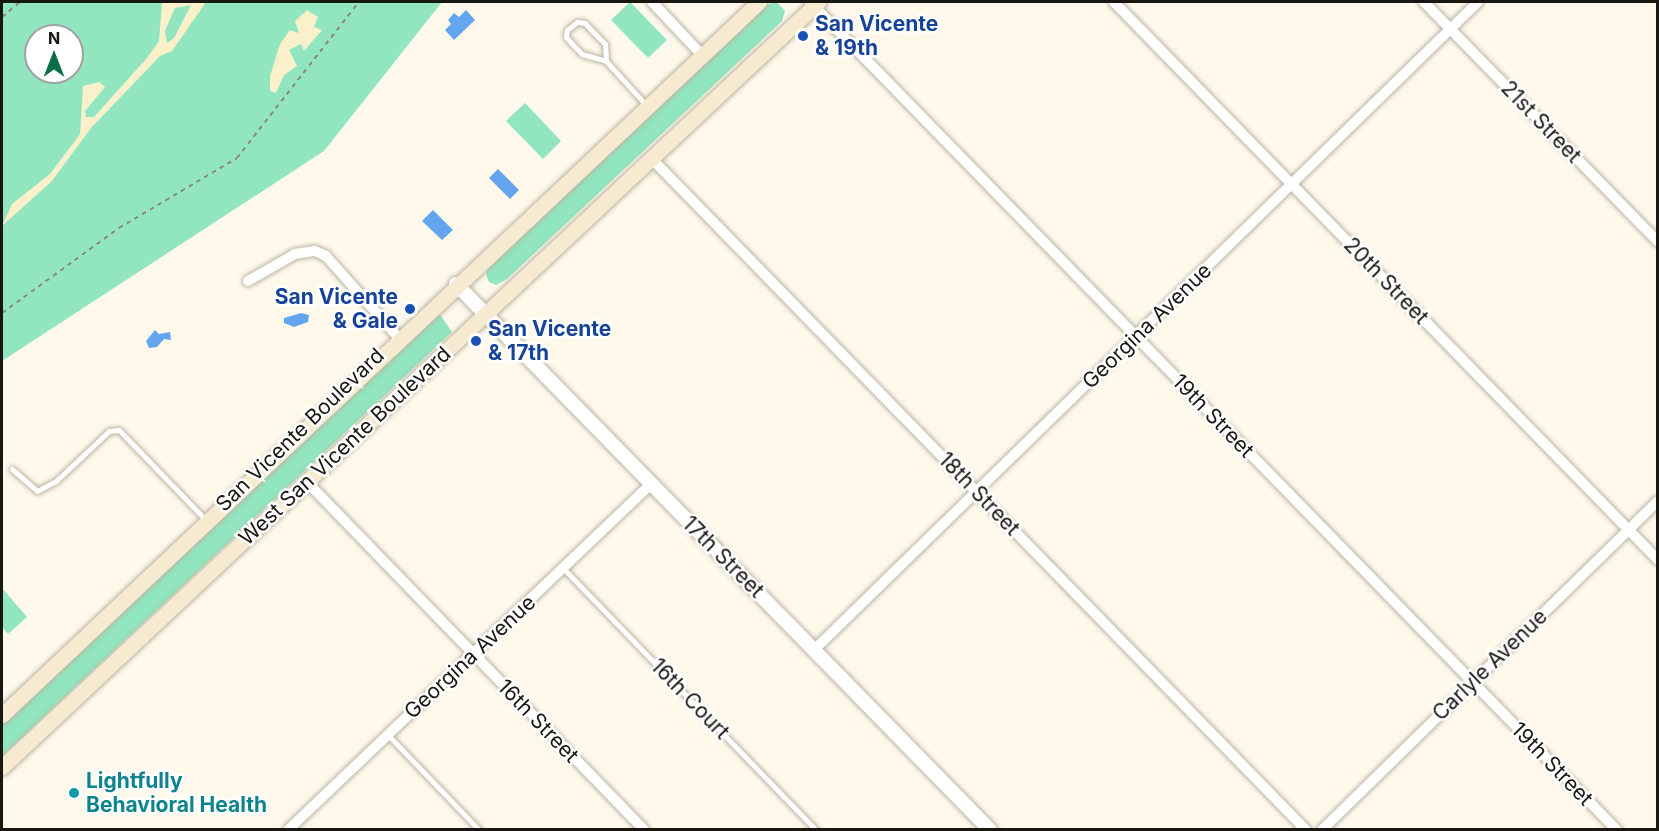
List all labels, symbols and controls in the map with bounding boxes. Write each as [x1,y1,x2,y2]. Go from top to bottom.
place label: San Vicente & 19th [815,11,938,61]
north arrow [24,24,84,84]
text: N [48,28,60,48]
marker: San Vicente & 19th [796,29,810,43]
street label: 21st Street [1496,76,1586,168]
street label: 20th Street [1338,232,1434,330]
street label: Georgina Avenue [1077,258,1217,394]
place label: San Vicente & Gale [275,284,398,334]
marker: San Vicente & Gale [403,302,417,316]
place label: San Vicente & 17th [488,316,611,366]
marker: San Vicente & 17th [469,334,483,348]
street label: West San Vicente Boulevard [234,341,456,551]
street label: San Vicente Boulevard [211,343,389,517]
street label: 19th Street [1167,369,1259,463]
street label: 18th Street [933,447,1025,541]
street label: 17th Street [677,511,769,603]
street label: Georgina Avenue [399,590,541,724]
street label: Carlyle Avenue [1427,604,1553,726]
street label: 16th Court [645,653,735,745]
street label: 16th Street [492,674,584,768]
street label: 19th Street [1506,717,1598,811]
place label: Lightfully Behavioral Health [86,768,267,818]
marker: Lightfully Behavioral Health [67,786,81,800]

